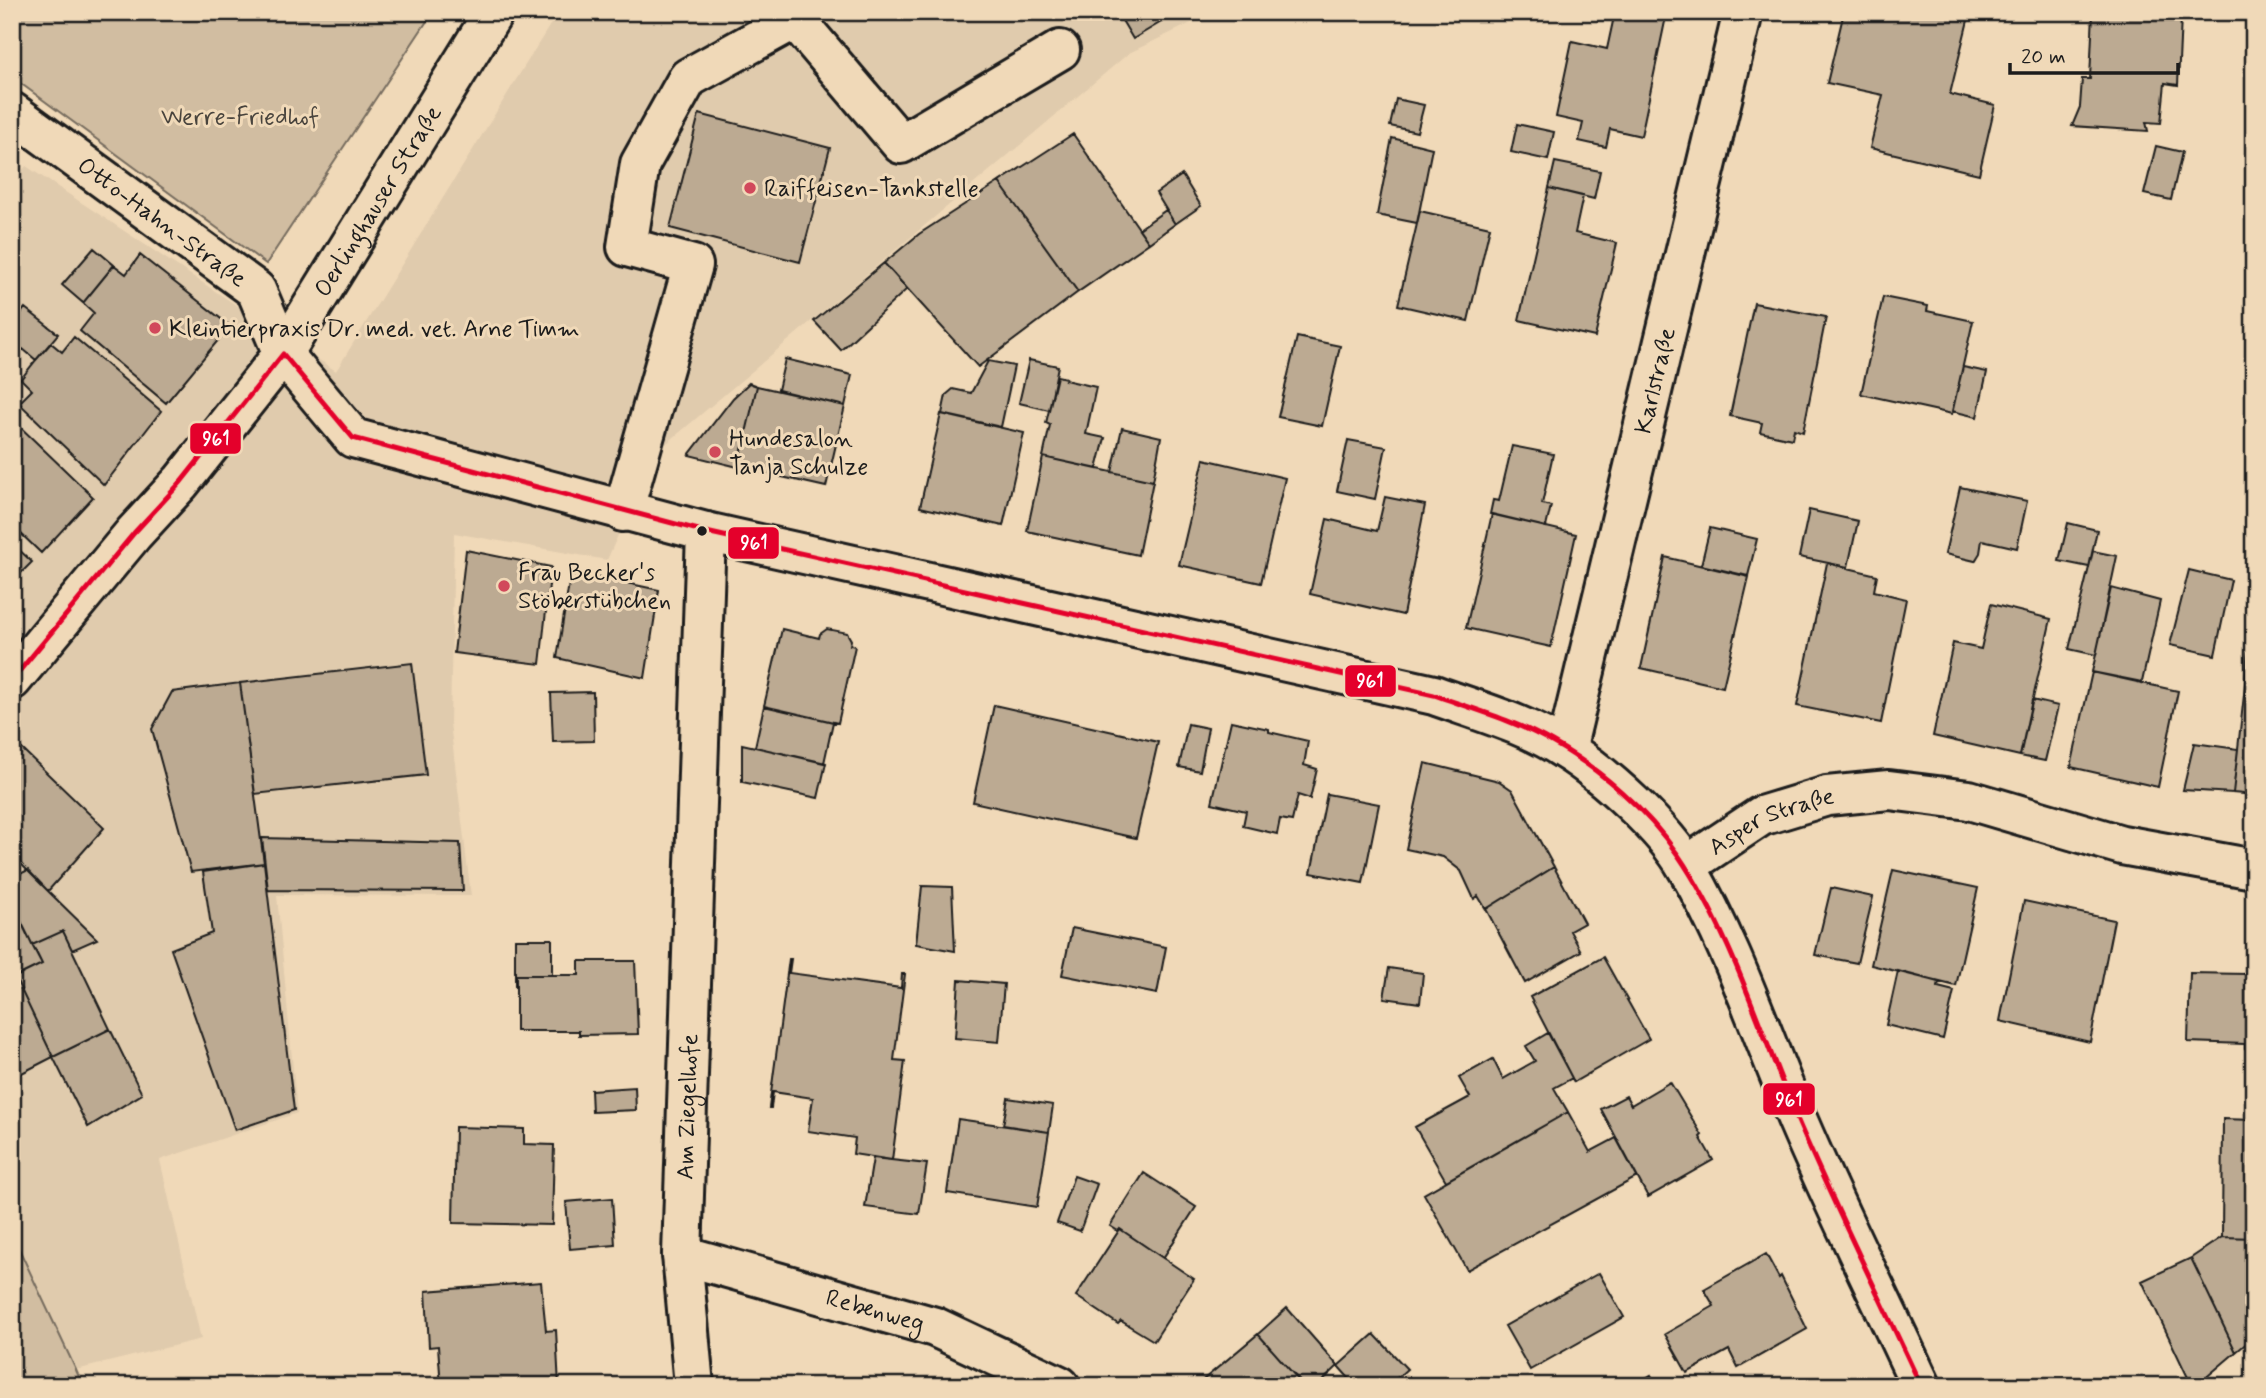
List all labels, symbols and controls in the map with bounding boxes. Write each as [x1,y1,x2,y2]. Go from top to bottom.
scale bar [2010,32,2178,76]
text: 20 m [2021,43,2066,71]
street label: Oerlinghauser Straße [308,100,450,303]
park label: Werre-Friedhof [161,102,319,133]
street label: Otto-Hahn-Straße [71,151,252,295]
place label: Raiffeisen-Tankstelle [764,174,979,205]
marker: Raiffeisen-Tankstelle [742,180,758,196]
place label: Kleintierpraxis Dr. med. vet. Arne Timm [169,314,580,345]
marker: Kleintierpraxis Dr. med. vet. Arne Timm [147,320,163,336]
street label: Karlstraße [1628,324,1684,437]
line badge: 961 [189,422,242,455]
place label: Hundesalon Tanja Schulze [729,424,868,483]
text: 961 [202,427,230,452]
marker: Hundesalon Tanja Schulze [707,444,723,460]
unlabelled marker [695,524,709,538]
line badge: 961 [727,526,780,560]
text: 961 [740,531,768,556]
place label: Frau Becker's Stöberstübchen [518,558,671,617]
marker: Frau Becker's Stöberstübchen [496,578,512,594]
line badge: 961 [1344,664,1397,698]
text: 961 [1356,669,1384,694]
street label: Asper Straße [1703,781,1836,864]
street label: Am Ziegelhofe [671,1033,706,1180]
line badge: 961 [1762,1082,1816,1116]
text: 961 [1775,1088,1803,1113]
street label: Rebenweg [822,1283,928,1342]

